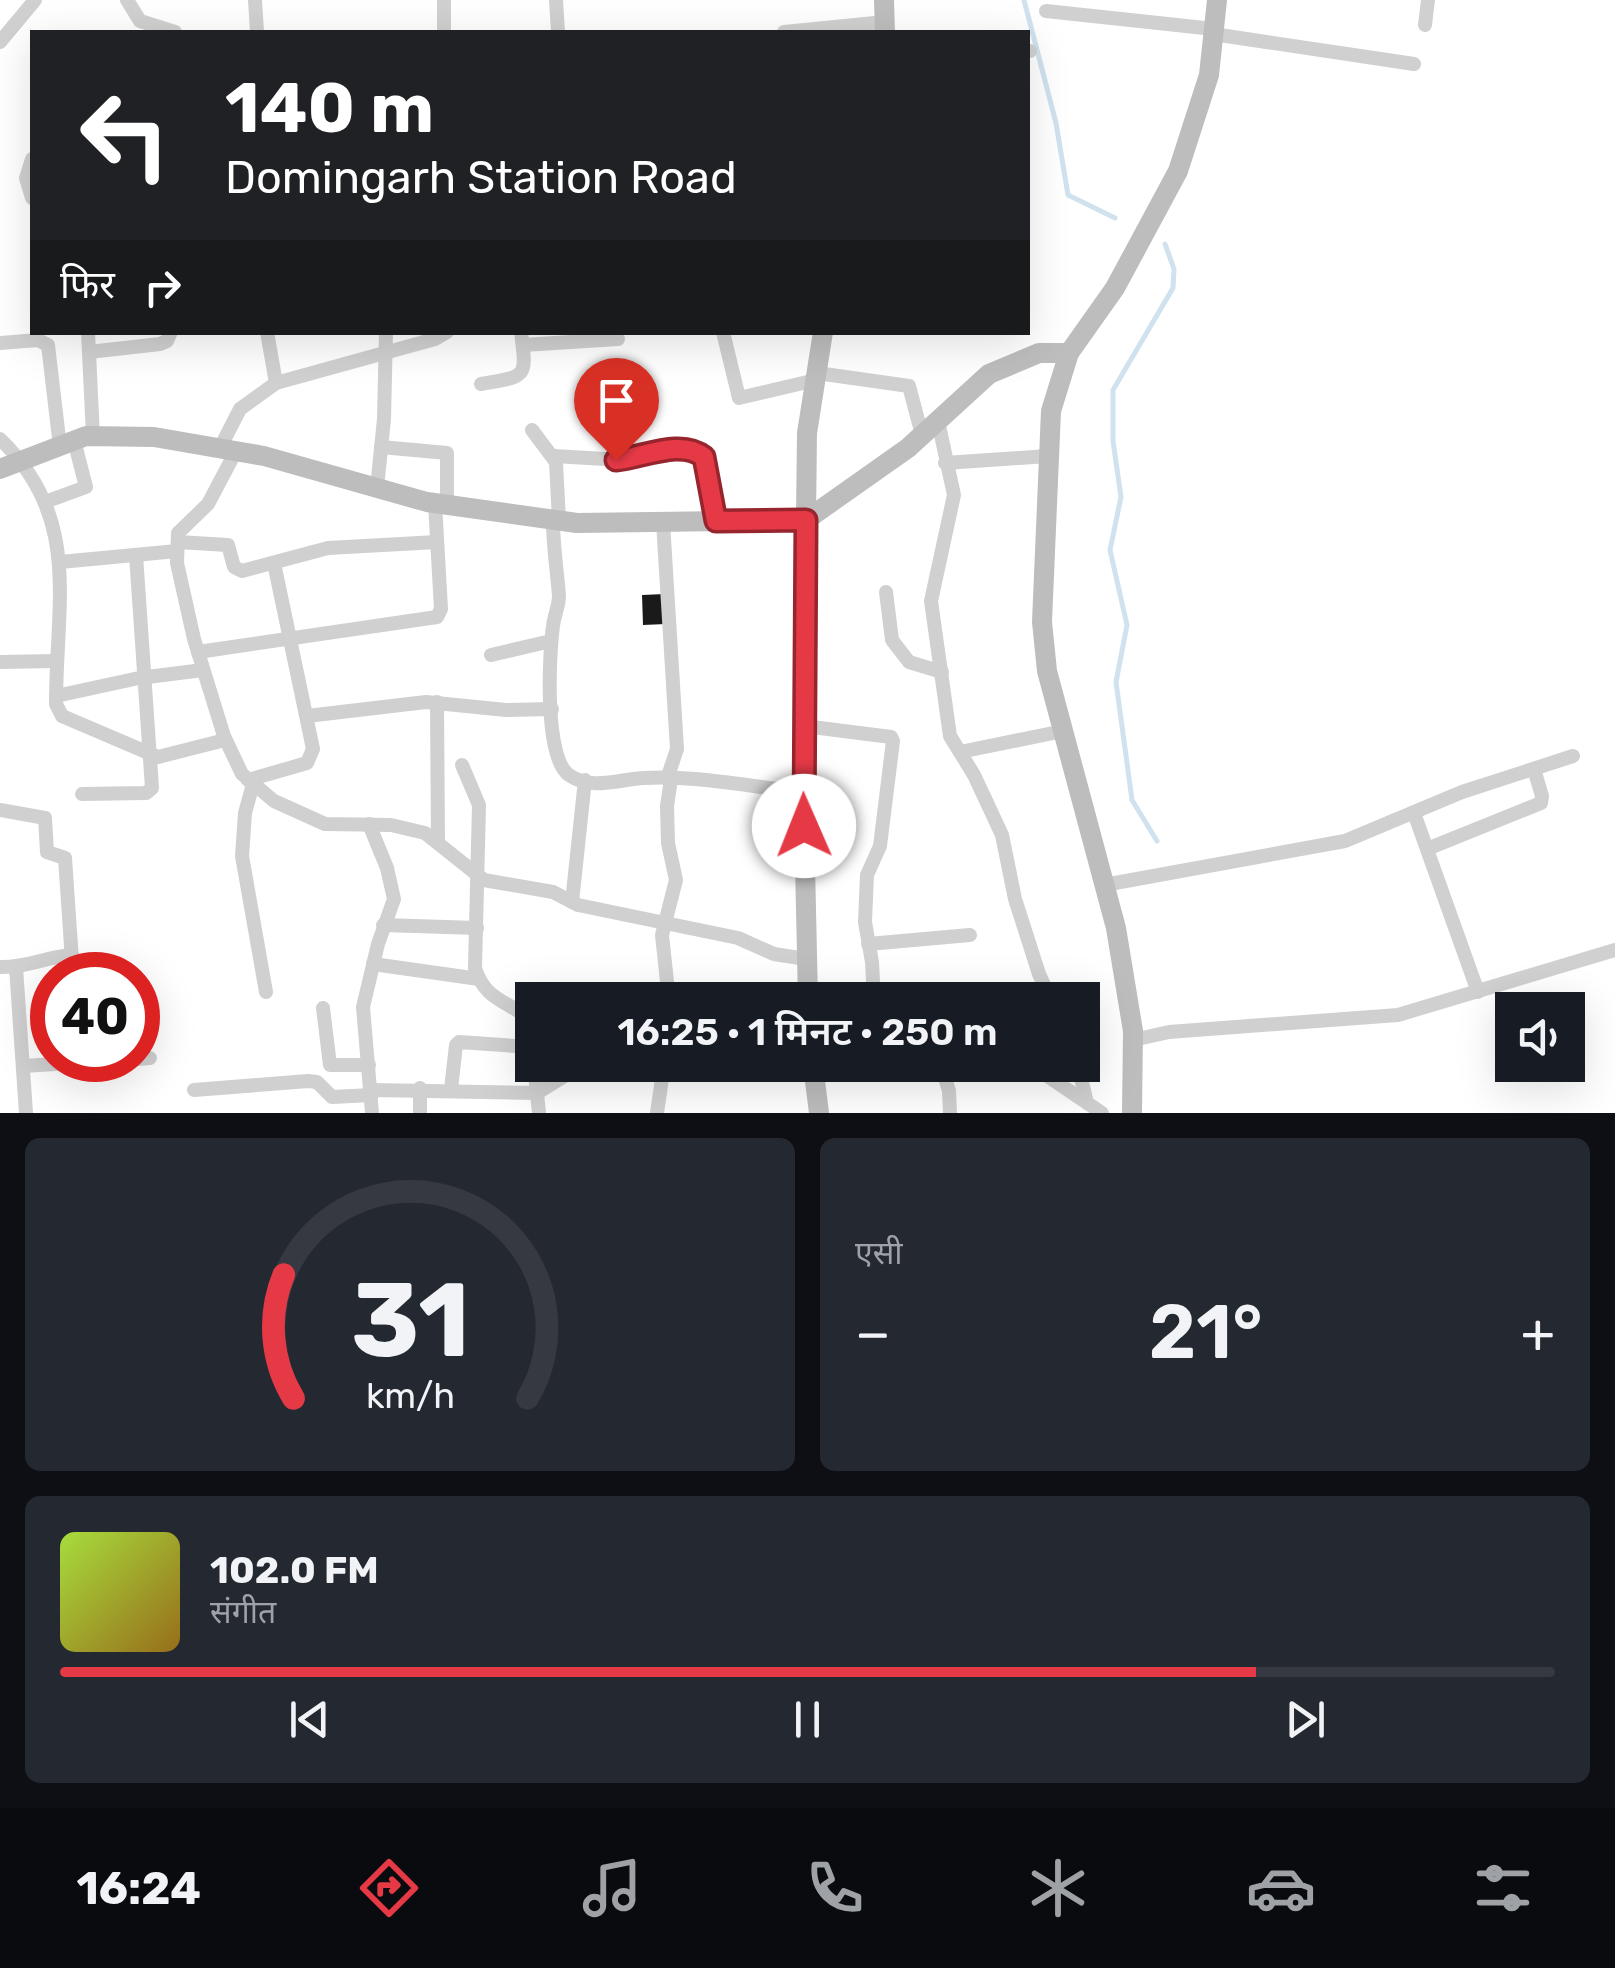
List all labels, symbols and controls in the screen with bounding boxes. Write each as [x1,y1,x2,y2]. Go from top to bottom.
text: 140 m [225,67,434,150]
icon: left [60,70,190,200]
text: Domingarh Station Road [225,151,737,204]
icon: right [135,260,190,315]
text: फिर [60,262,115,308]
pin [574,358,659,461]
icon: arrive [589,373,644,428]
position arrow [752,774,856,878]
speed limit sign: 40 [30,952,160,1082]
map controls [1495,992,1585,1082]
button: sound [1495,992,1585,1082]
text: 16:25 · 1 मिनट · 250 m [617,1009,998,1055]
text: एसी [855,1234,903,1272]
text: 31 [351,1259,469,1382]
text: 21° [1149,1288,1263,1377]
text: − [855,1301,891,1366]
text: + [1521,1301,1555,1366]
text: km/h [365,1375,455,1417]
text: 102.0 FM [210,1547,379,1593]
text: संगीत [210,1593,276,1631]
icon: previous [282,1692,337,1747]
icon: pause [780,1692,835,1747]
icon: next [1278,1692,1333,1747]
icon: directions [354,1853,424,1923]
icon: music [577,1853,647,1923]
icon: phone [800,1853,870,1923]
icon: climate [1023,1853,1093,1923]
icon: car [1246,1853,1316,1923]
icon: filters [1468,1853,1538,1923]
text: 16:24 [76,1862,201,1915]

